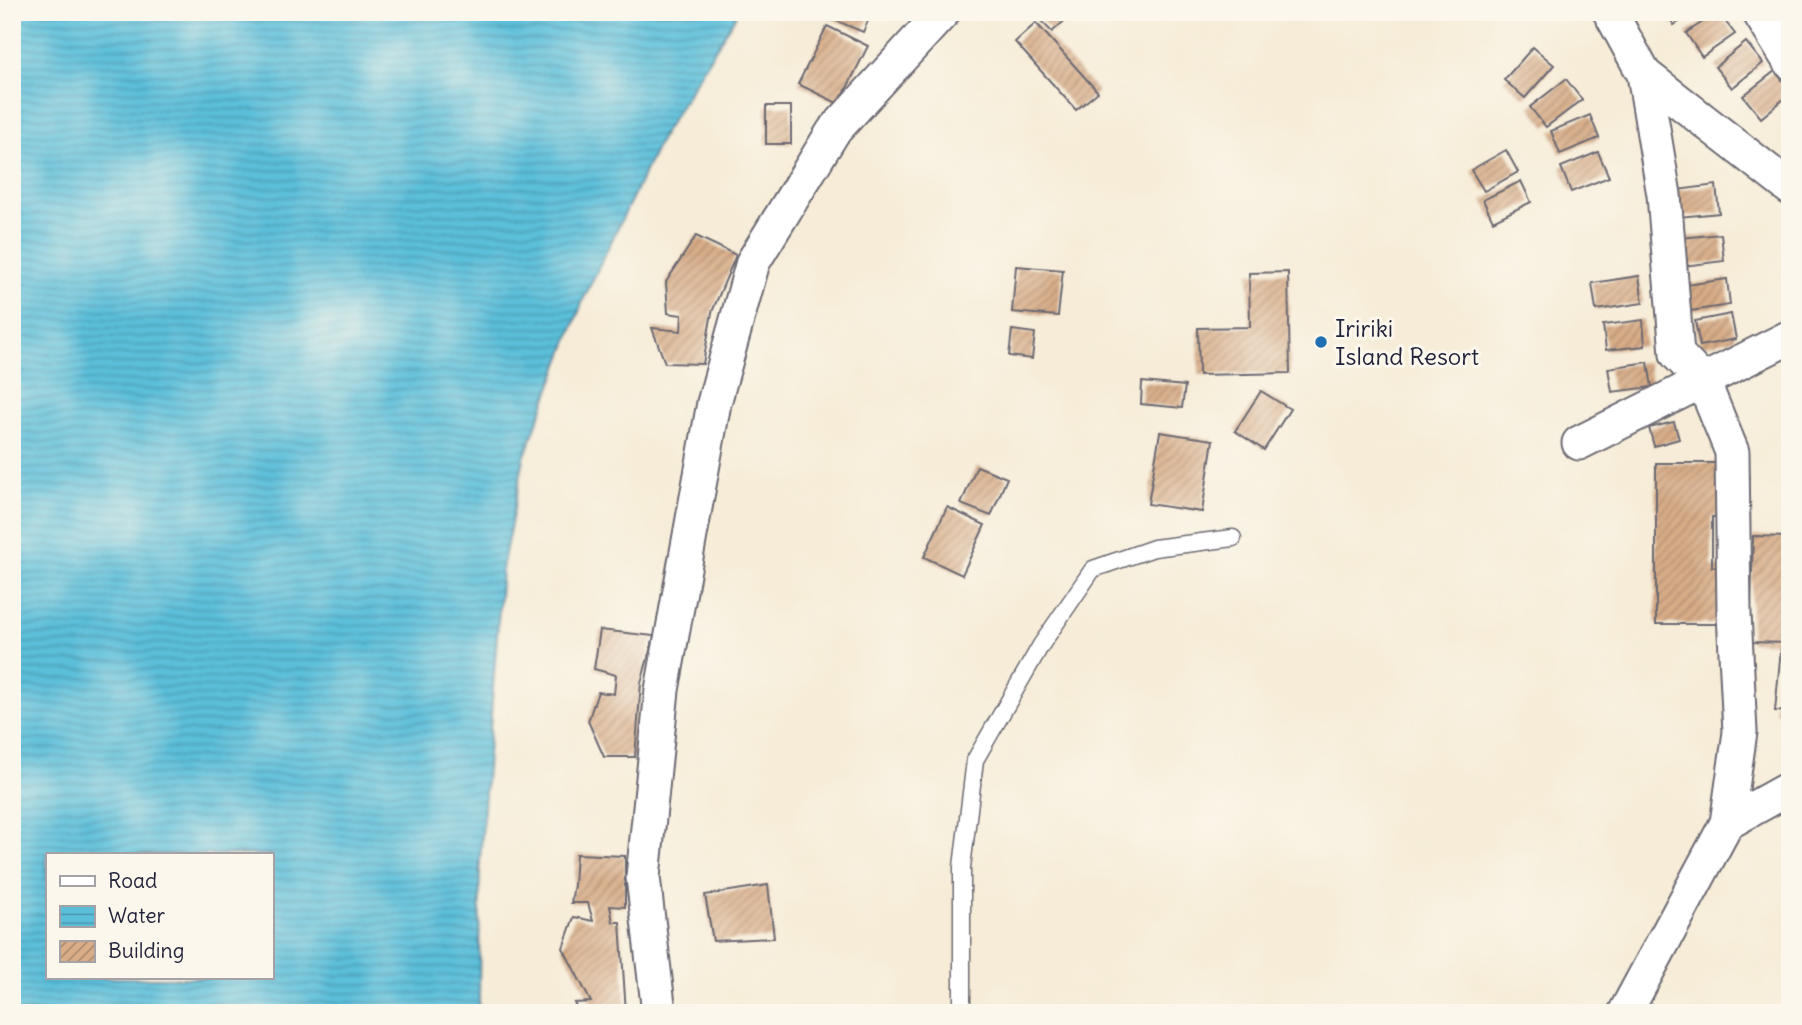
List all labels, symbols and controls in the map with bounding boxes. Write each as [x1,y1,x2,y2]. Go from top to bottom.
place label: Iririki Island Resort [1335,313,1479,371]
marker: Iririki Island Resort [1313,334,1329,350]
legend [46,853,273,979]
text: Road [108,867,157,894]
text: Water [108,902,166,929]
text: Building [108,937,184,964]

